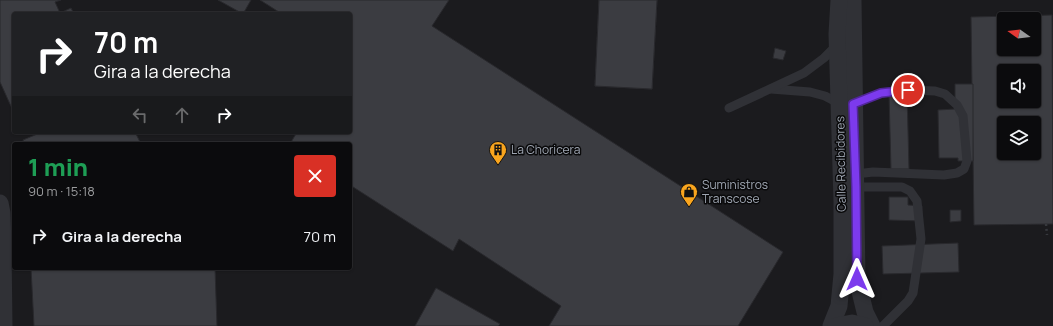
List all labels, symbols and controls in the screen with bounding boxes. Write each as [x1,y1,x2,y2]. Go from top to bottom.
north arrow [997,12,1041,56]
map controls [997,12,1041,160]
text: 70 m [94,23,158,61]
icon: right [28,28,80,80]
text: Gira a la derecha [94,59,231,83]
button: sound [997,64,1041,108]
pin [891,73,925,107]
icon: arrive [897,79,919,101]
icon: left [129,104,151,126]
icon: ahead [171,104,193,126]
icon: right [213,104,235,126]
street label: Calle Recibidores [831,116,850,212]
button: layers [997,116,1041,160]
building icon: La Choricera [488,140,508,165]
place label: La Choricera [511,141,580,158]
text: 1 min [28,150,88,183]
button: close [294,155,336,197]
place label: Suministros Transcose [702,176,768,207]
text: 90 m · 15:18 [28,182,95,200]
shop icon: Suministros Transcose [679,182,699,207]
icon: right [28,225,50,247]
text: Gira a la derecha [62,226,182,247]
text: 70 m [304,226,336,247]
position arrow [836,258,878,300]

